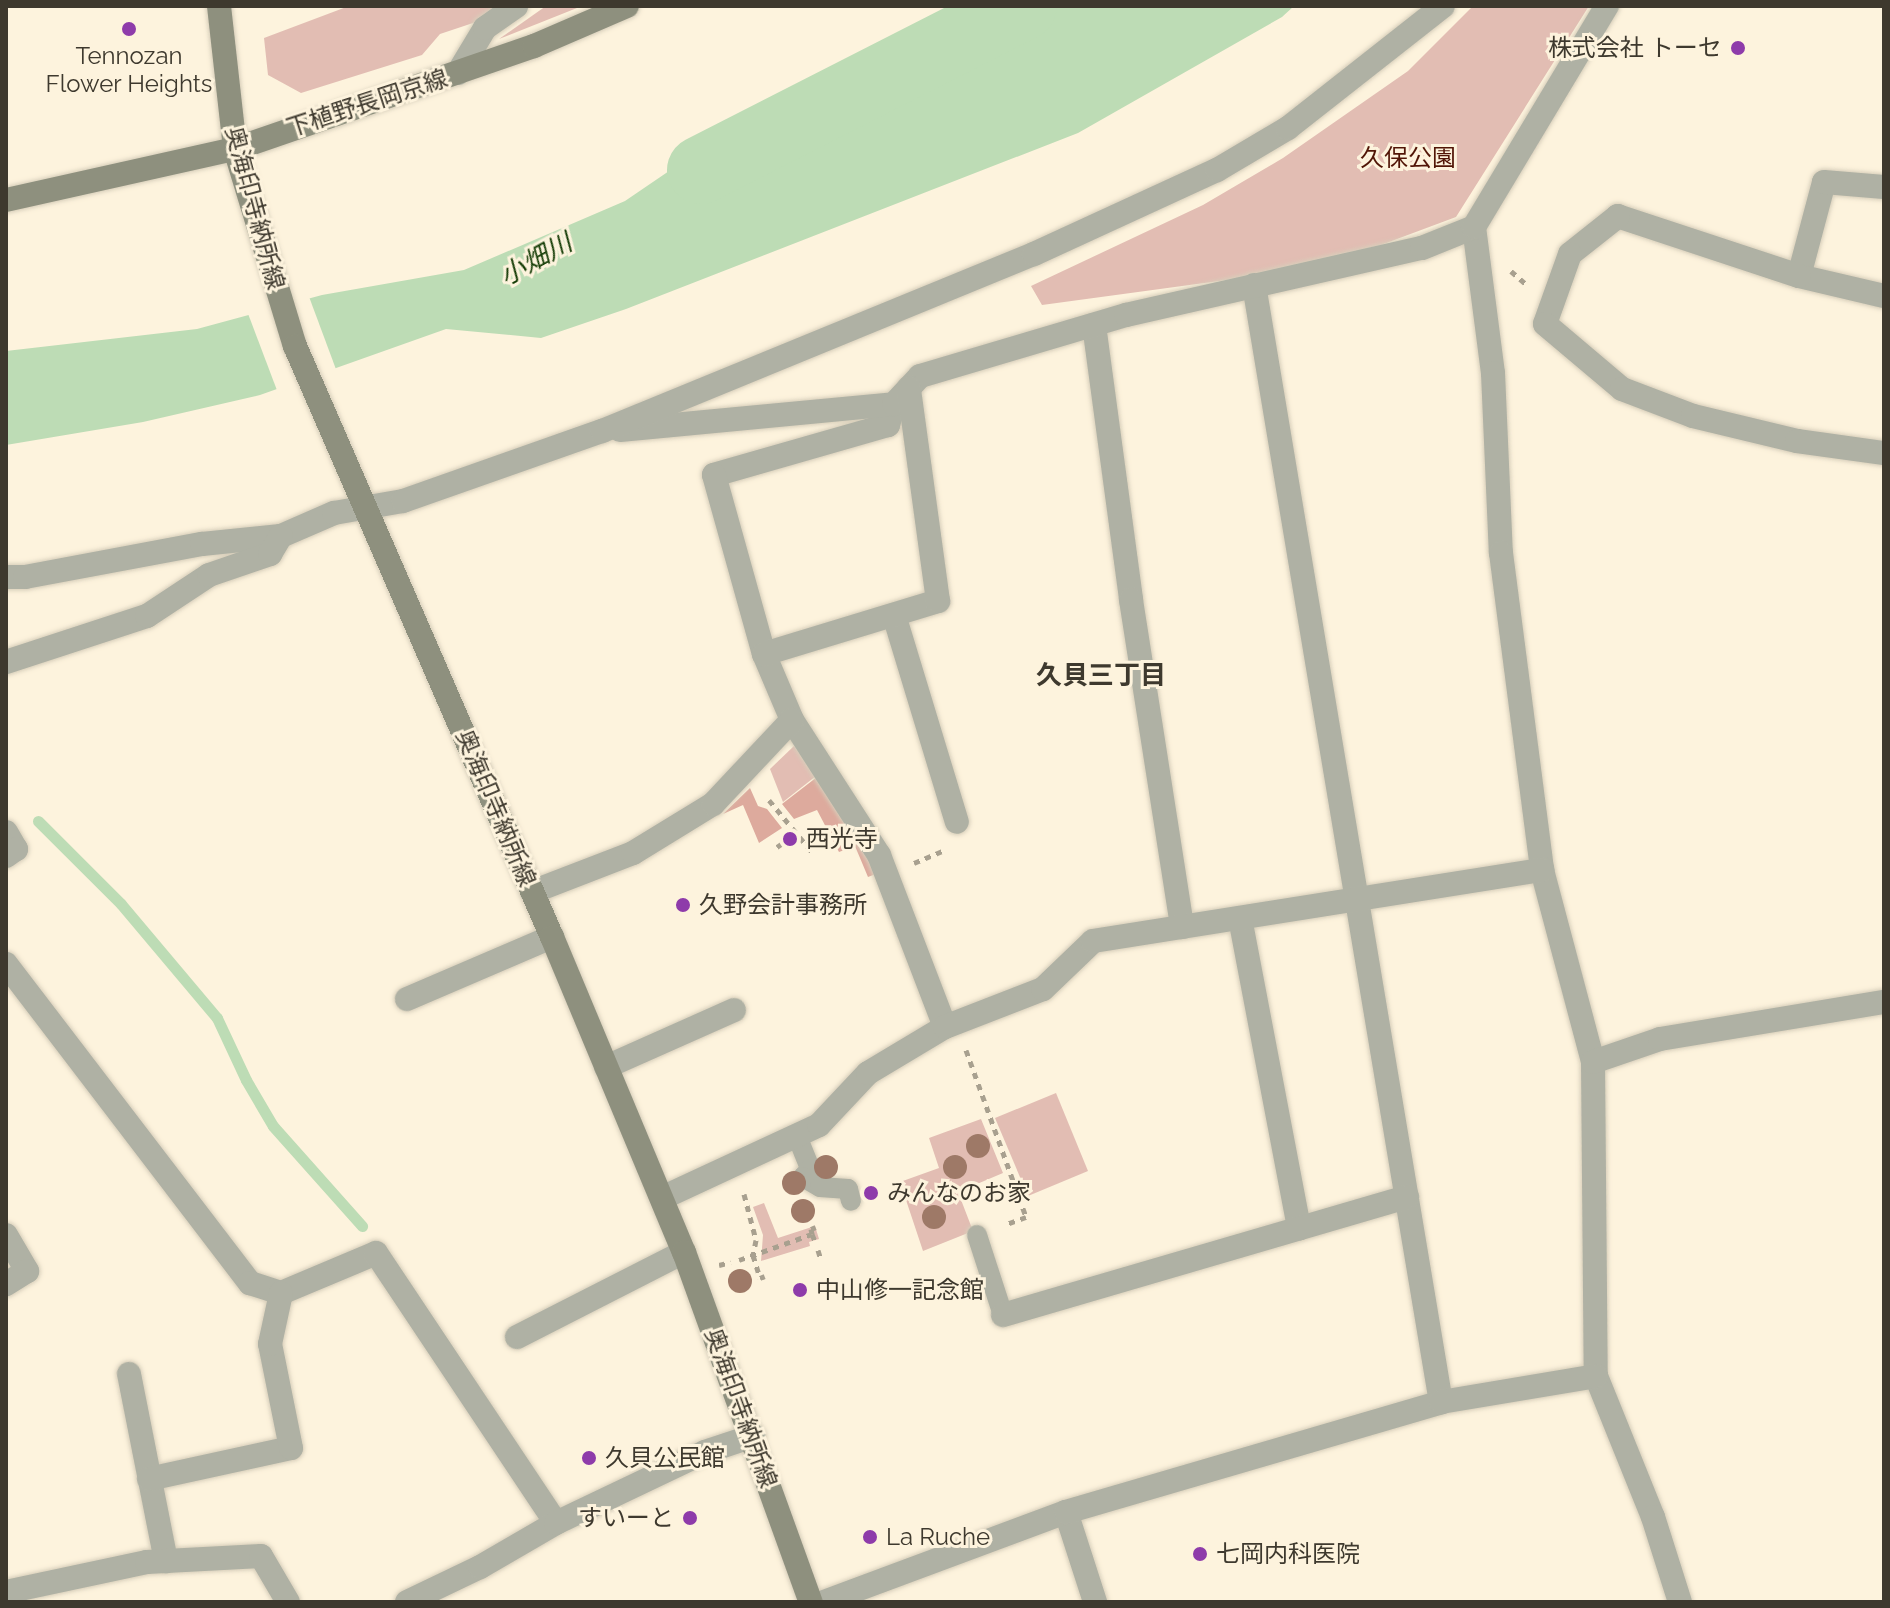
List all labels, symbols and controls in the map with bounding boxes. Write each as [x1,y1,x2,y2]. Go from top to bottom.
marker: Tennozan Flower Heights [120,20,138,38]
place label: 株式会社 トーセ [1548,34,1722,62]
marker: 株式会社 トーセ [1729,39,1747,57]
place label: Tennozan Flower Heights [45,42,213,98]
street label: 下植野長岡京線 [283,63,451,143]
street label: 奥海印寺納所線 [219,123,291,293]
park label: 久保公園 [1360,144,1456,172]
water label: 小畑川 [494,227,578,293]
district label: 久貝三丁目 [1036,660,1166,692]
street label: 奥海印寺納所線 [450,725,542,891]
place label: 西光寺 [806,825,878,853]
marker: 西光寺 [781,830,799,848]
place label: 久野会計事務所 [699,891,867,919]
marker: 久野会計事務所 [674,896,692,914]
place label: みんなのお家 [887,1179,1031,1207]
marker: みんなのお家 [862,1184,880,1202]
place label: 中山修一記念館 [816,1276,984,1304]
marker: 中山修一記念館 [791,1281,809,1299]
street label: 奥海印寺納所線 [699,1324,783,1492]
place label: 久貝公民館 [605,1444,725,1472]
marker: 久貝公民館 [580,1449,598,1467]
place label: すいーと [578,1504,674,1532]
marker: すいーと [681,1509,699,1527]
place label: La Ruche [886,1523,990,1551]
marker: La Ruche [861,1528,879,1546]
place label: 七岡内科医院 [1216,1540,1360,1568]
marker: 七岡内科医院 [1191,1545,1209,1563]

